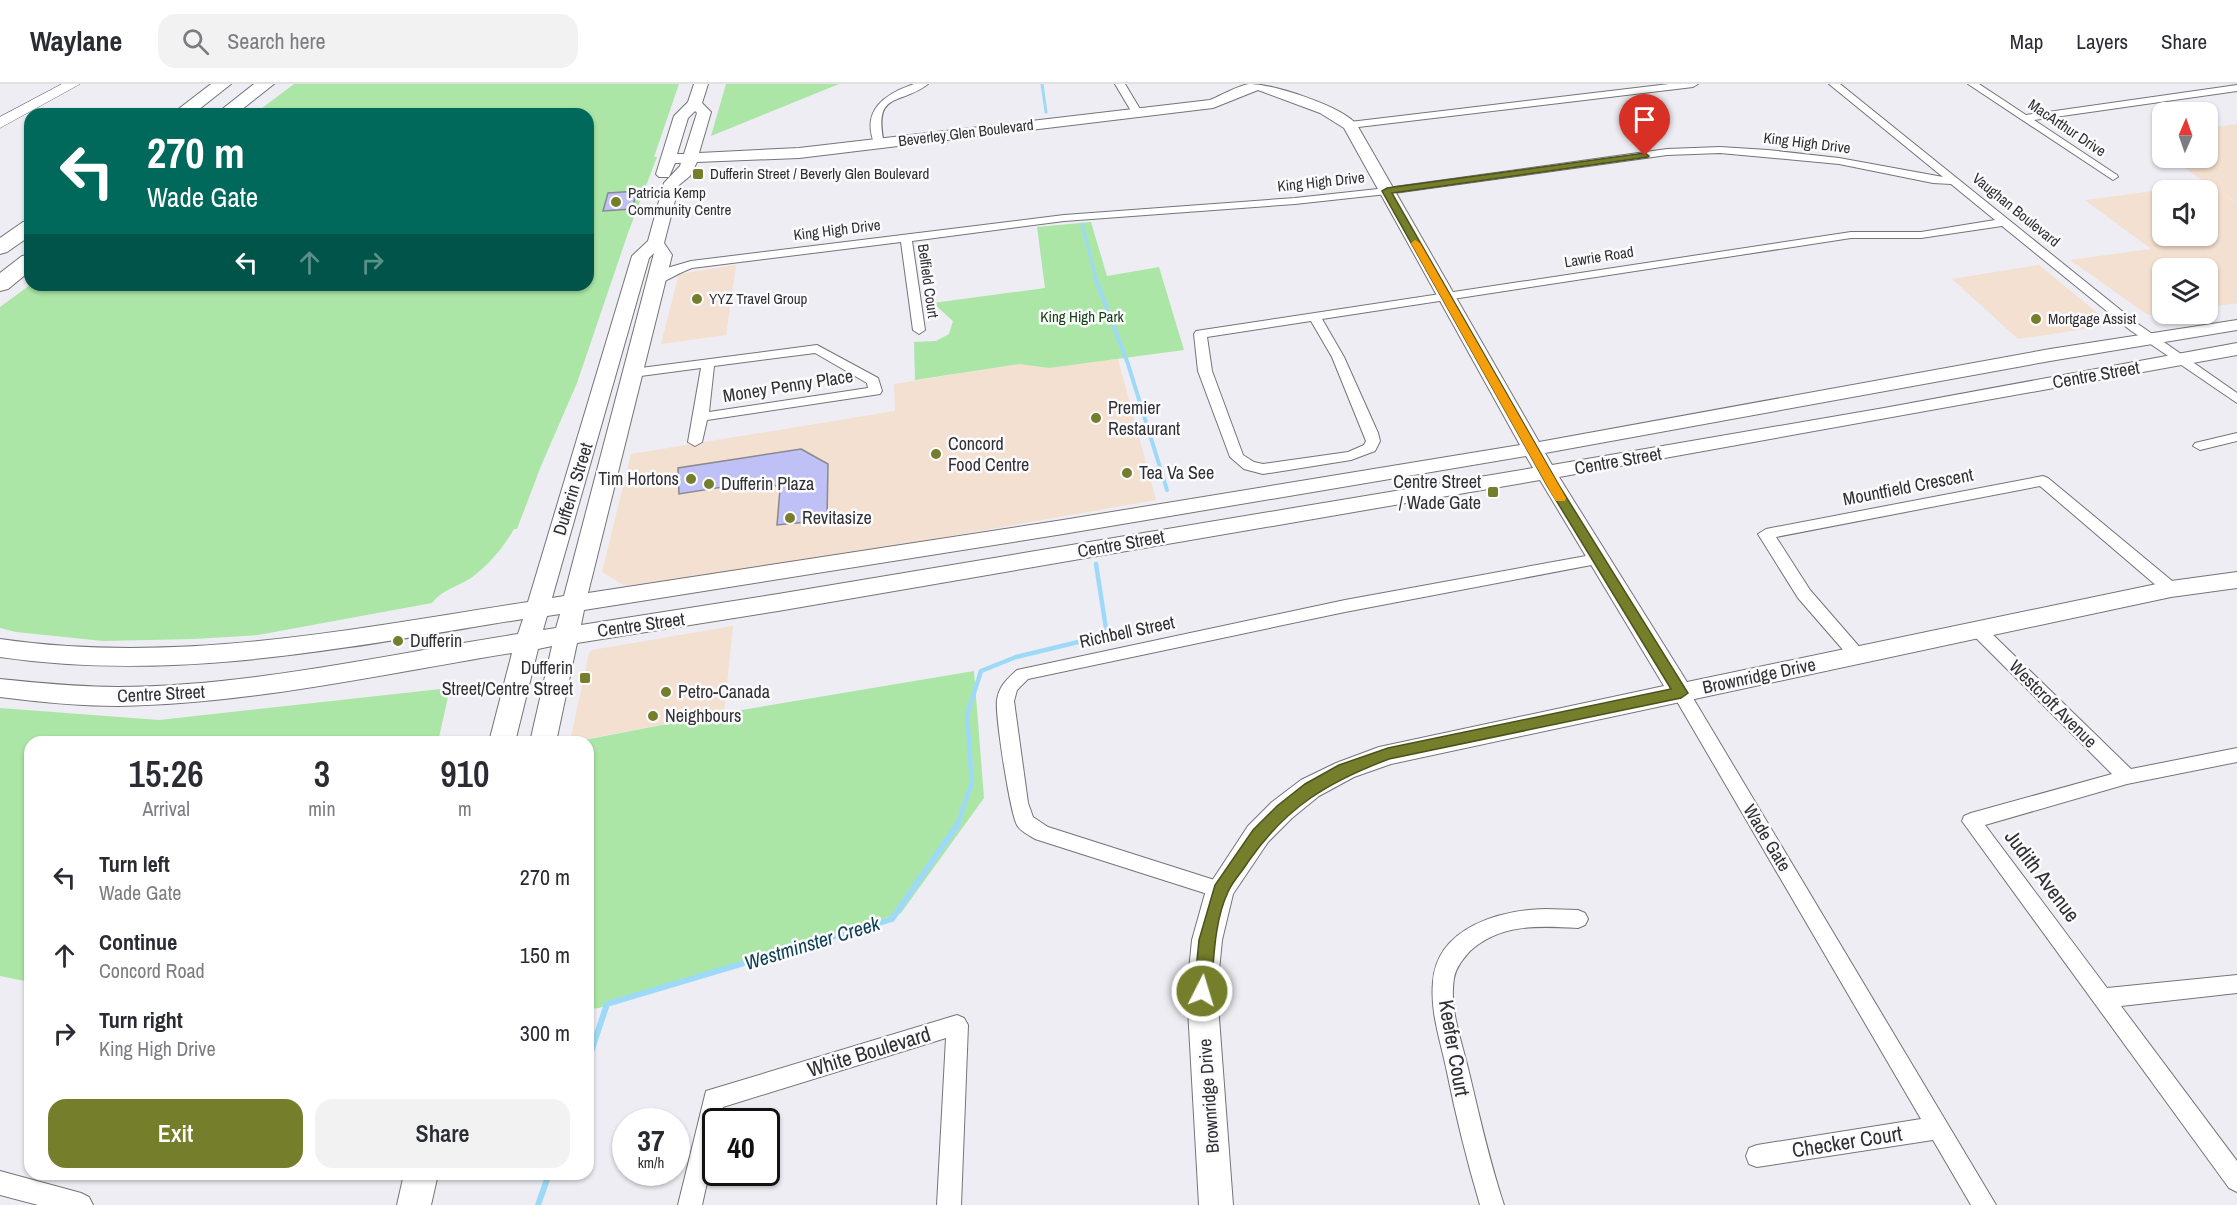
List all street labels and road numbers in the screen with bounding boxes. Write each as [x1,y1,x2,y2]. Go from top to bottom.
street label: MacArthur Drive [2024,94,2110,161]
street label: Beverley Glen Boulevard [897,114,1035,151]
street label: King High Drive [1762,127,1852,158]
street label: King High Drive [1276,166,1366,197]
street label: Vaughan Boulevard [1968,168,2065,251]
street label: King High Drive [792,214,882,245]
street label: Lawrie Road [1563,241,1635,272]
street label: Belfield Court [913,243,944,320]
street label: Centre Street [2051,355,2141,394]
street label: Money Penny Place [721,363,855,408]
street label: Dufferin Street [547,439,598,538]
street label: Centre Street [1573,441,1663,480]
street label: Mountfield Crescent [1841,462,1975,511]
street label: Centre Street [1076,524,1166,563]
street label: Centre Street [596,606,686,643]
street label: Richbell Street [1077,609,1177,654]
street label: Brownridge Drive [1700,651,1818,700]
street label: Westcroft Avenue [2004,654,2103,753]
street label: Centre Street [116,679,205,708]
street label: Wade Gate [1738,800,1797,876]
street label: Judith Avenue [1998,823,2087,928]
street label: Keefer Court [1432,997,1477,1099]
street label: White Boulevard [804,1019,934,1084]
street label: Brownridge Drive [1192,1038,1225,1154]
street label: Checker Court [1790,1118,1904,1165]

